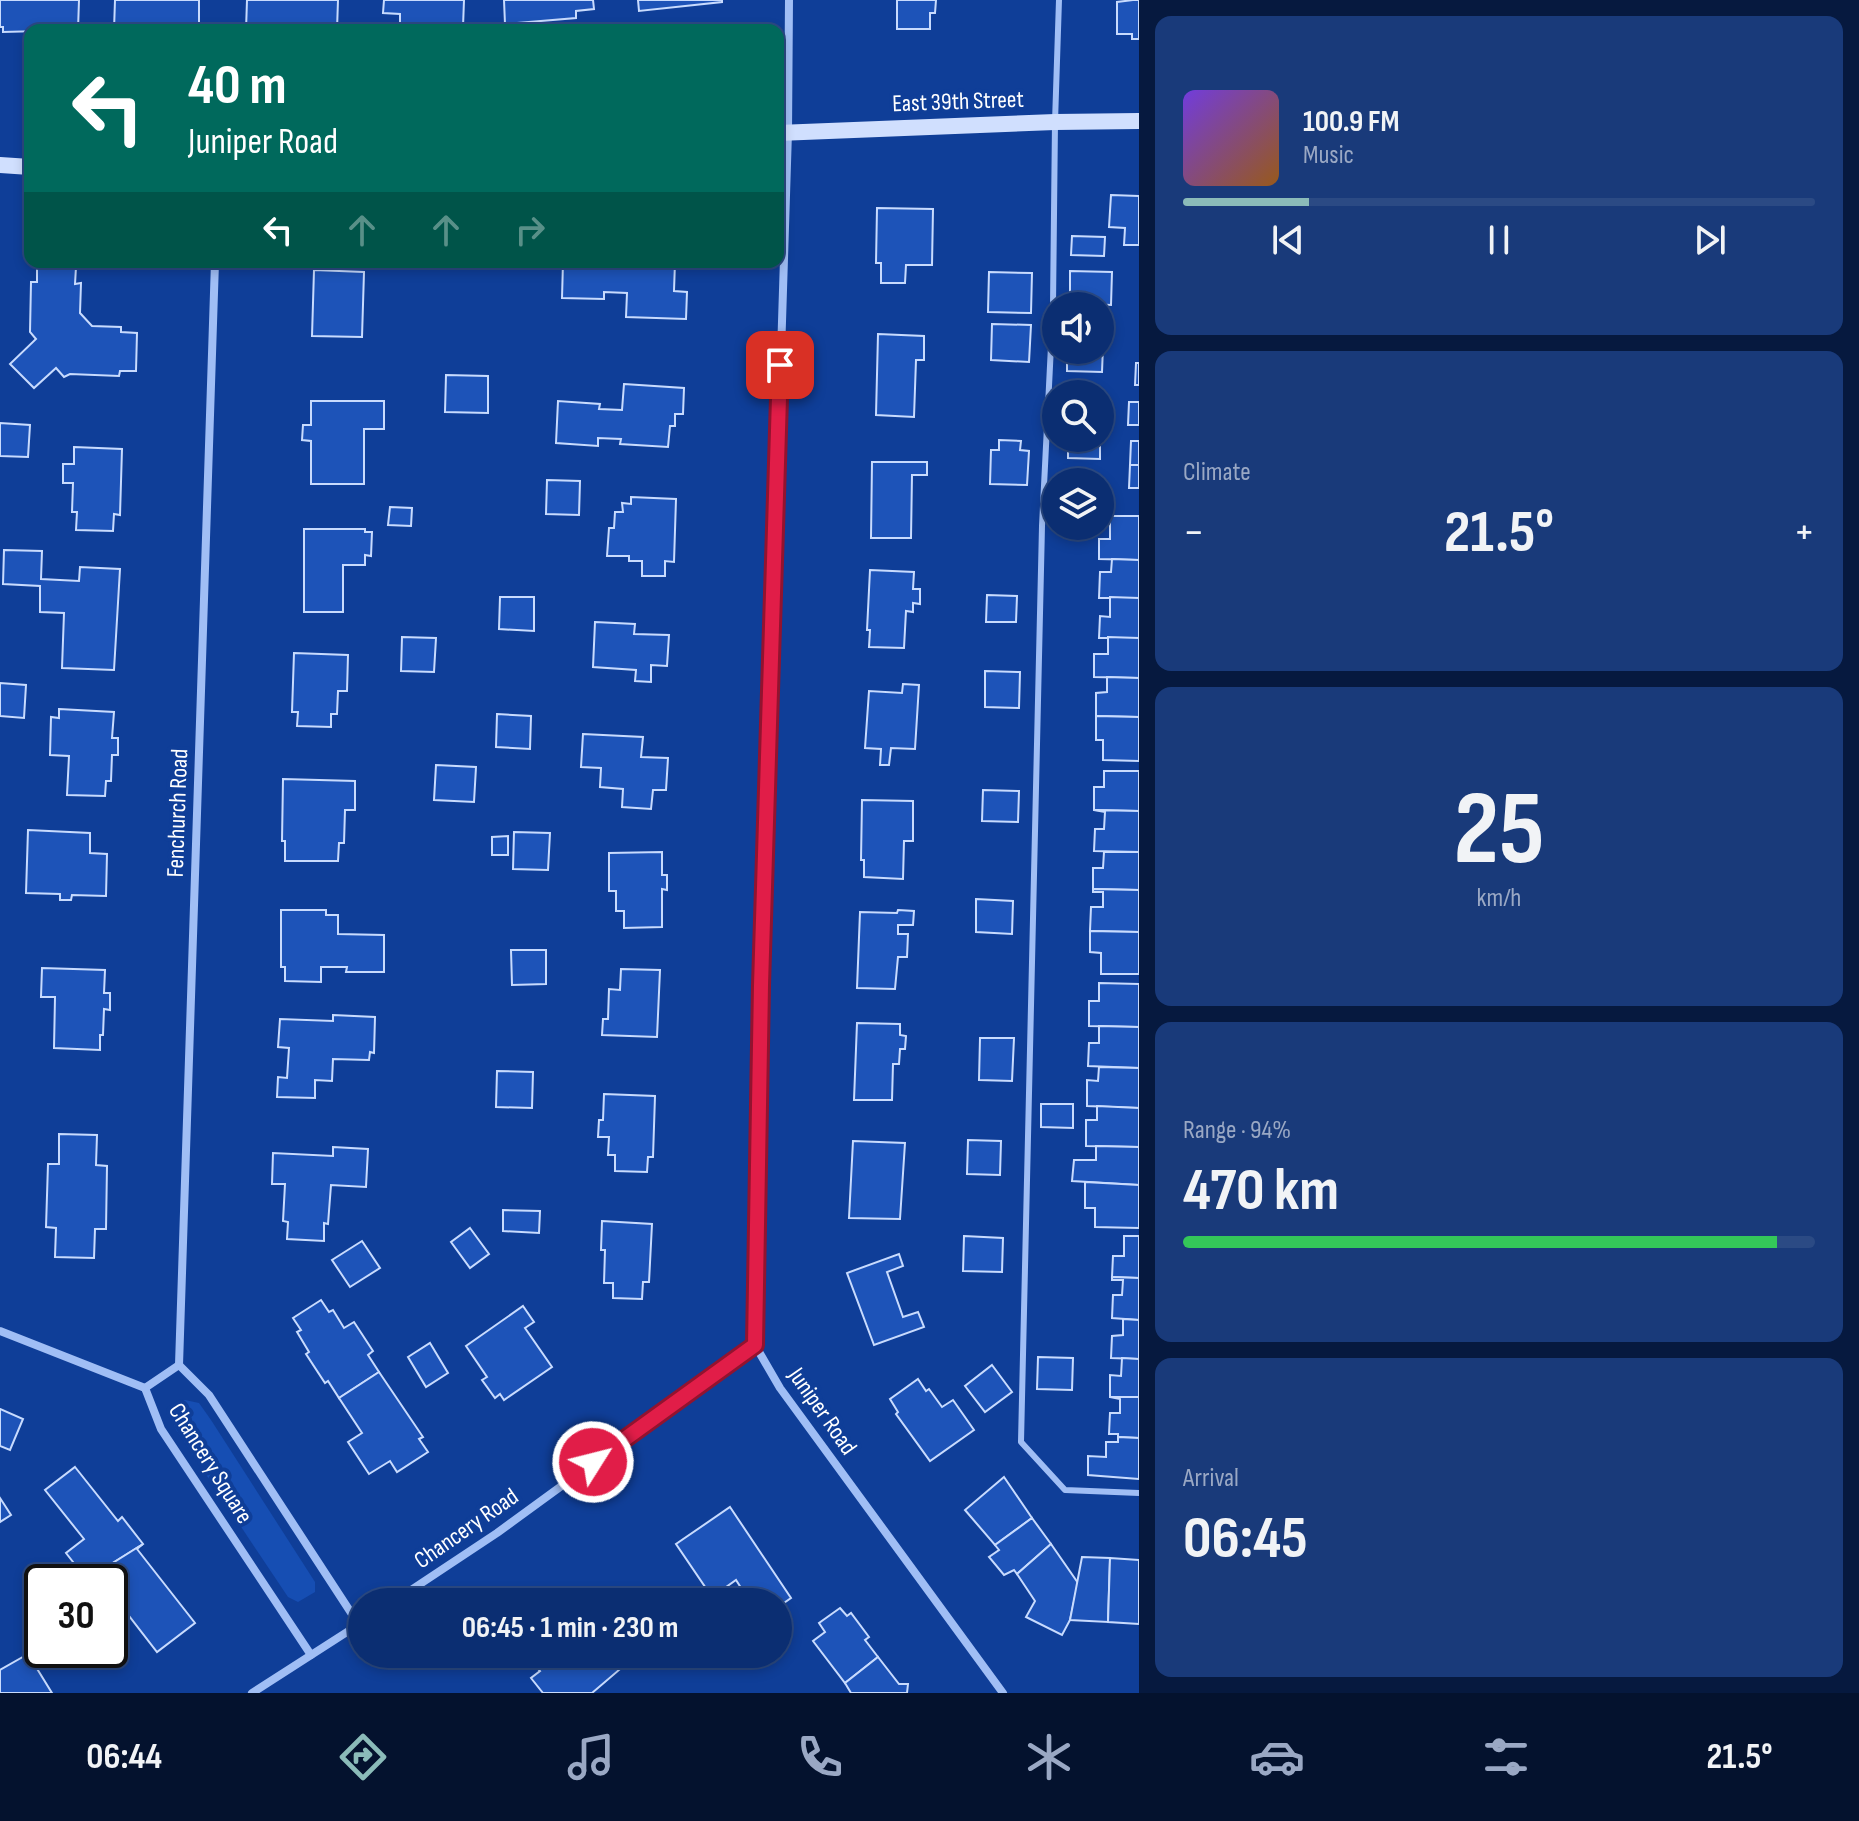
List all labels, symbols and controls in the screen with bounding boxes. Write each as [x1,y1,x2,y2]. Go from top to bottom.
text: 40 m [188,53,287,120]
icon: left [56,56,160,160]
street label: East 39th Street [892,85,1024,118]
text: 100.9 FM [1303,104,1399,140]
text: Juniper Road [188,121,338,164]
text: Music [1303,140,1354,171]
icon: left [256,208,300,252]
icon: ahead [340,208,384,252]
icon: ahead [424,208,468,252]
icon: right [508,208,552,252]
icon: previous [1266,218,1310,262]
icon: pause [1477,218,1521,262]
icon: next [1688,218,1732,262]
map controls [1042,292,1114,540]
button: sound [1042,292,1114,364]
pin [746,331,814,399]
icon: arrive [758,343,802,387]
button: search [1042,380,1114,452]
text: Climate [1183,457,1251,488]
button: layers [1042,468,1114,540]
text: 21.5° [1444,497,1554,569]
text: − [1183,506,1205,559]
text: + [1793,506,1815,559]
street label: Fenchurch Road [161,748,194,878]
text: 25 [1453,768,1545,893]
text: km/h [1477,883,1521,914]
text: Range · 94% [1183,1115,1291,1146]
text: 470 km [1183,1155,1339,1227]
street label: Juniper Road [781,1361,863,1461]
street label: Chancery Square [162,1398,259,1529]
position arrow [551,1420,635,1504]
text: Arrival [1183,1463,1239,1494]
street label: Chancery Road [409,1482,524,1575]
text: 06:45 [1183,1503,1308,1575]
speed limit sign: 30 [24,1564,128,1668]
text: 06:45 · 1 min · 230 m [462,1610,678,1646]
icon: directions [335,1729,391,1785]
icon: music [563,1729,619,1785]
icon: phone [792,1729,848,1785]
icon: climate [1021,1729,1077,1785]
icon: car [1249,1729,1305,1785]
icon: filters [1478,1729,1534,1785]
text: 06:44 [86,1736,162,1779]
text: 21.5° [1707,1736,1773,1779]

